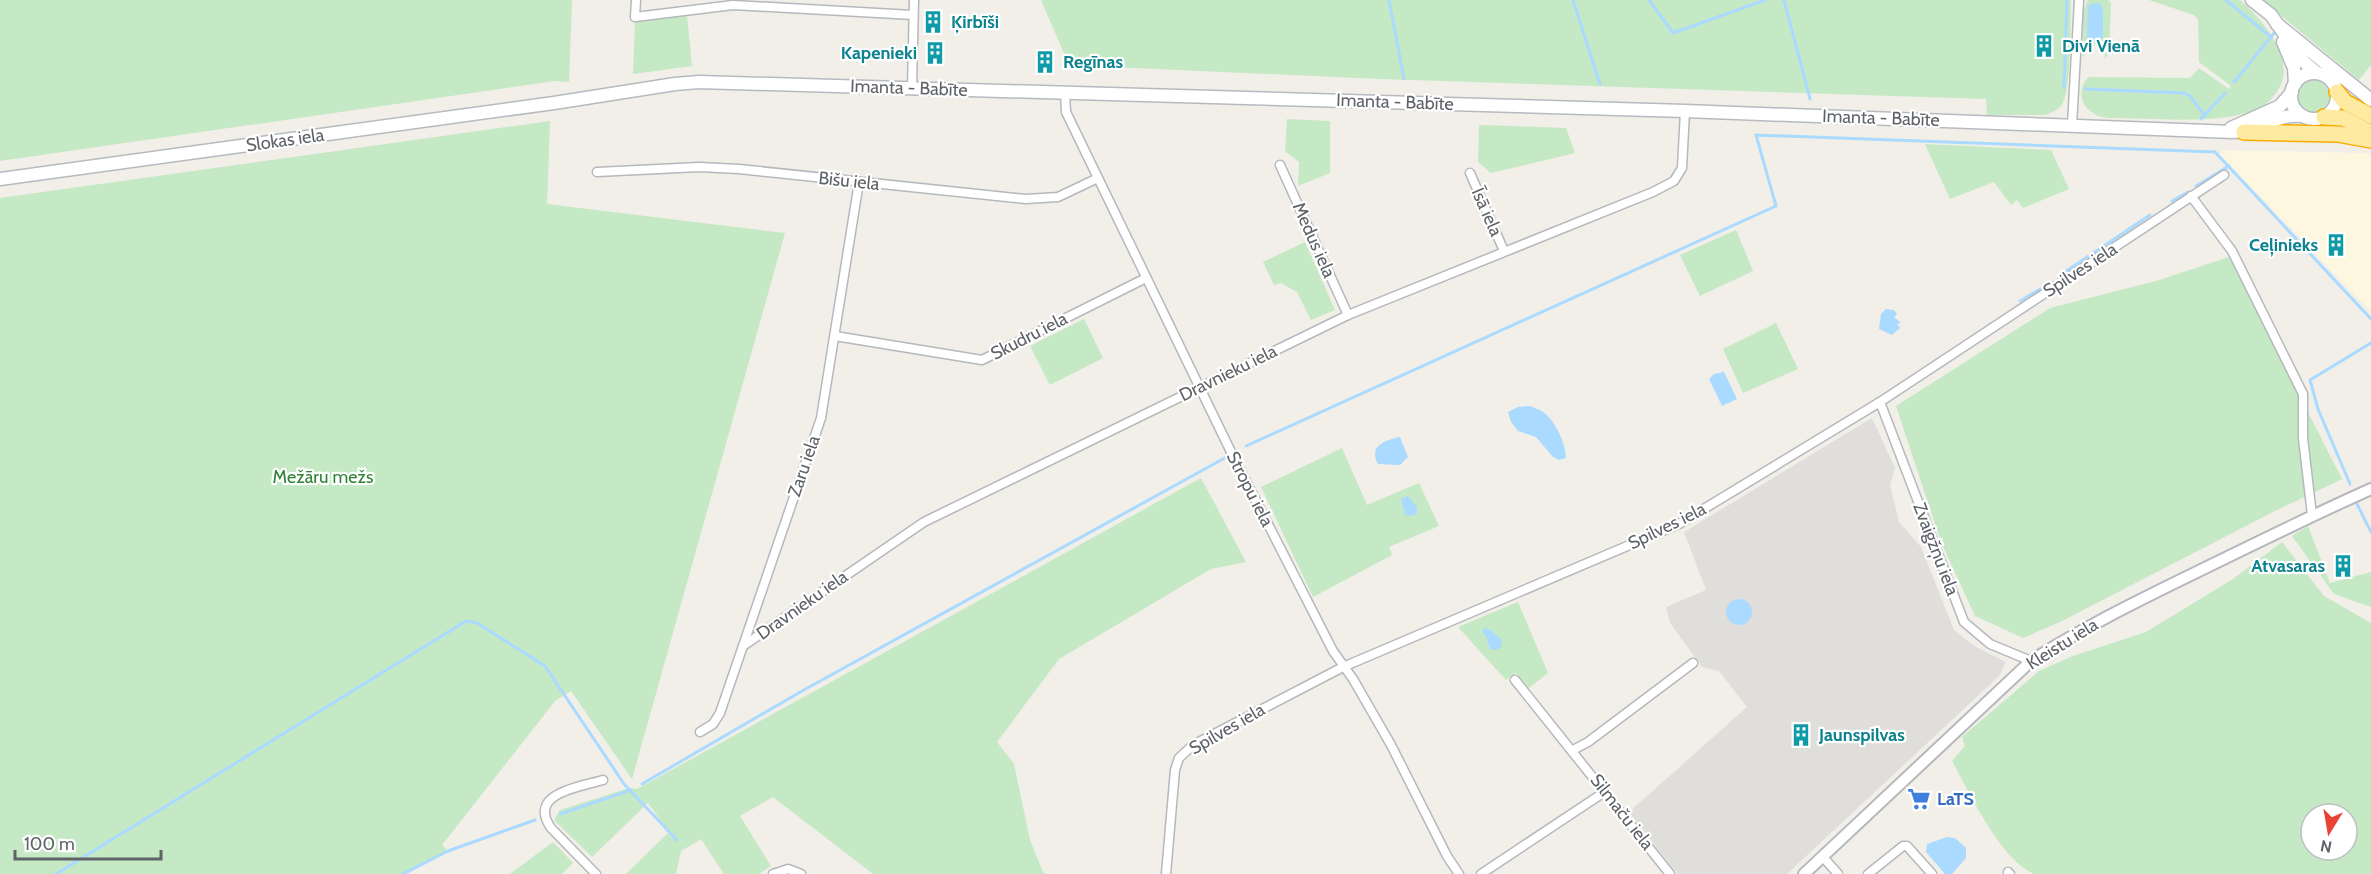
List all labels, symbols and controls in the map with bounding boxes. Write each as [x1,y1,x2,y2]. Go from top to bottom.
building icon: Ķirbīši [920,9,946,35]
place label: Ķirbīši [951,11,999,34]
building icon: Divi Vienā [2031,33,2057,59]
place label: Divi Vienā [2062,35,2140,57]
building icon: Kapenieki [922,40,948,66]
place label: Kapenieki [841,42,917,64]
building icon: Regīnas [1032,49,1058,75]
place label: Regīnas [1063,51,1123,73]
street label: Imanta - Babīte [850,75,968,101]
street label: Imanta - Babīte [1336,89,1454,115]
street label: Imanta - Babīte [1822,105,1940,131]
street label: Slokas iela [245,124,326,156]
street label: Bišu iela [817,167,881,195]
street label: Īsā iela [1466,183,1507,240]
street label: Medus iela [1288,199,1341,282]
building icon: Ceļinieks [2323,232,2349,258]
place label: Ceļinieks [2249,234,2318,257]
street label: Spilves iela [2039,238,2121,302]
street label: Skudru iela [987,307,1071,365]
street label: Dravnieku iela [1175,340,1281,406]
street label: Zaru iela [783,432,825,500]
street label: Stropu iela [1222,448,1278,530]
park label: Mežāru mežs [273,466,373,488]
street label: Spilves iela [1625,498,1710,554]
street label: Zvaigžņu iela [1907,499,1964,599]
building icon: Atvasaras [2330,553,2356,579]
place label: Atvasaras [2251,555,2325,577]
street label: Dravnieku iela [752,565,852,644]
street label: Kleistu iela [2022,613,2102,675]
street label: Spilves iela [1185,698,1269,759]
building icon: Jaunspilvas [1788,722,1814,748]
place label: Jaunspilvas [1818,724,1905,746]
street label: Silmaču iela [1585,770,1659,855]
supermarket icon: LaTS [1906,786,1932,812]
place label: LaTS [1937,788,1974,810]
north arrow [2299,802,2359,862]
scale bar [15,823,160,861]
text: 100 m [24,833,75,855]
text: N [2319,836,2334,857]

